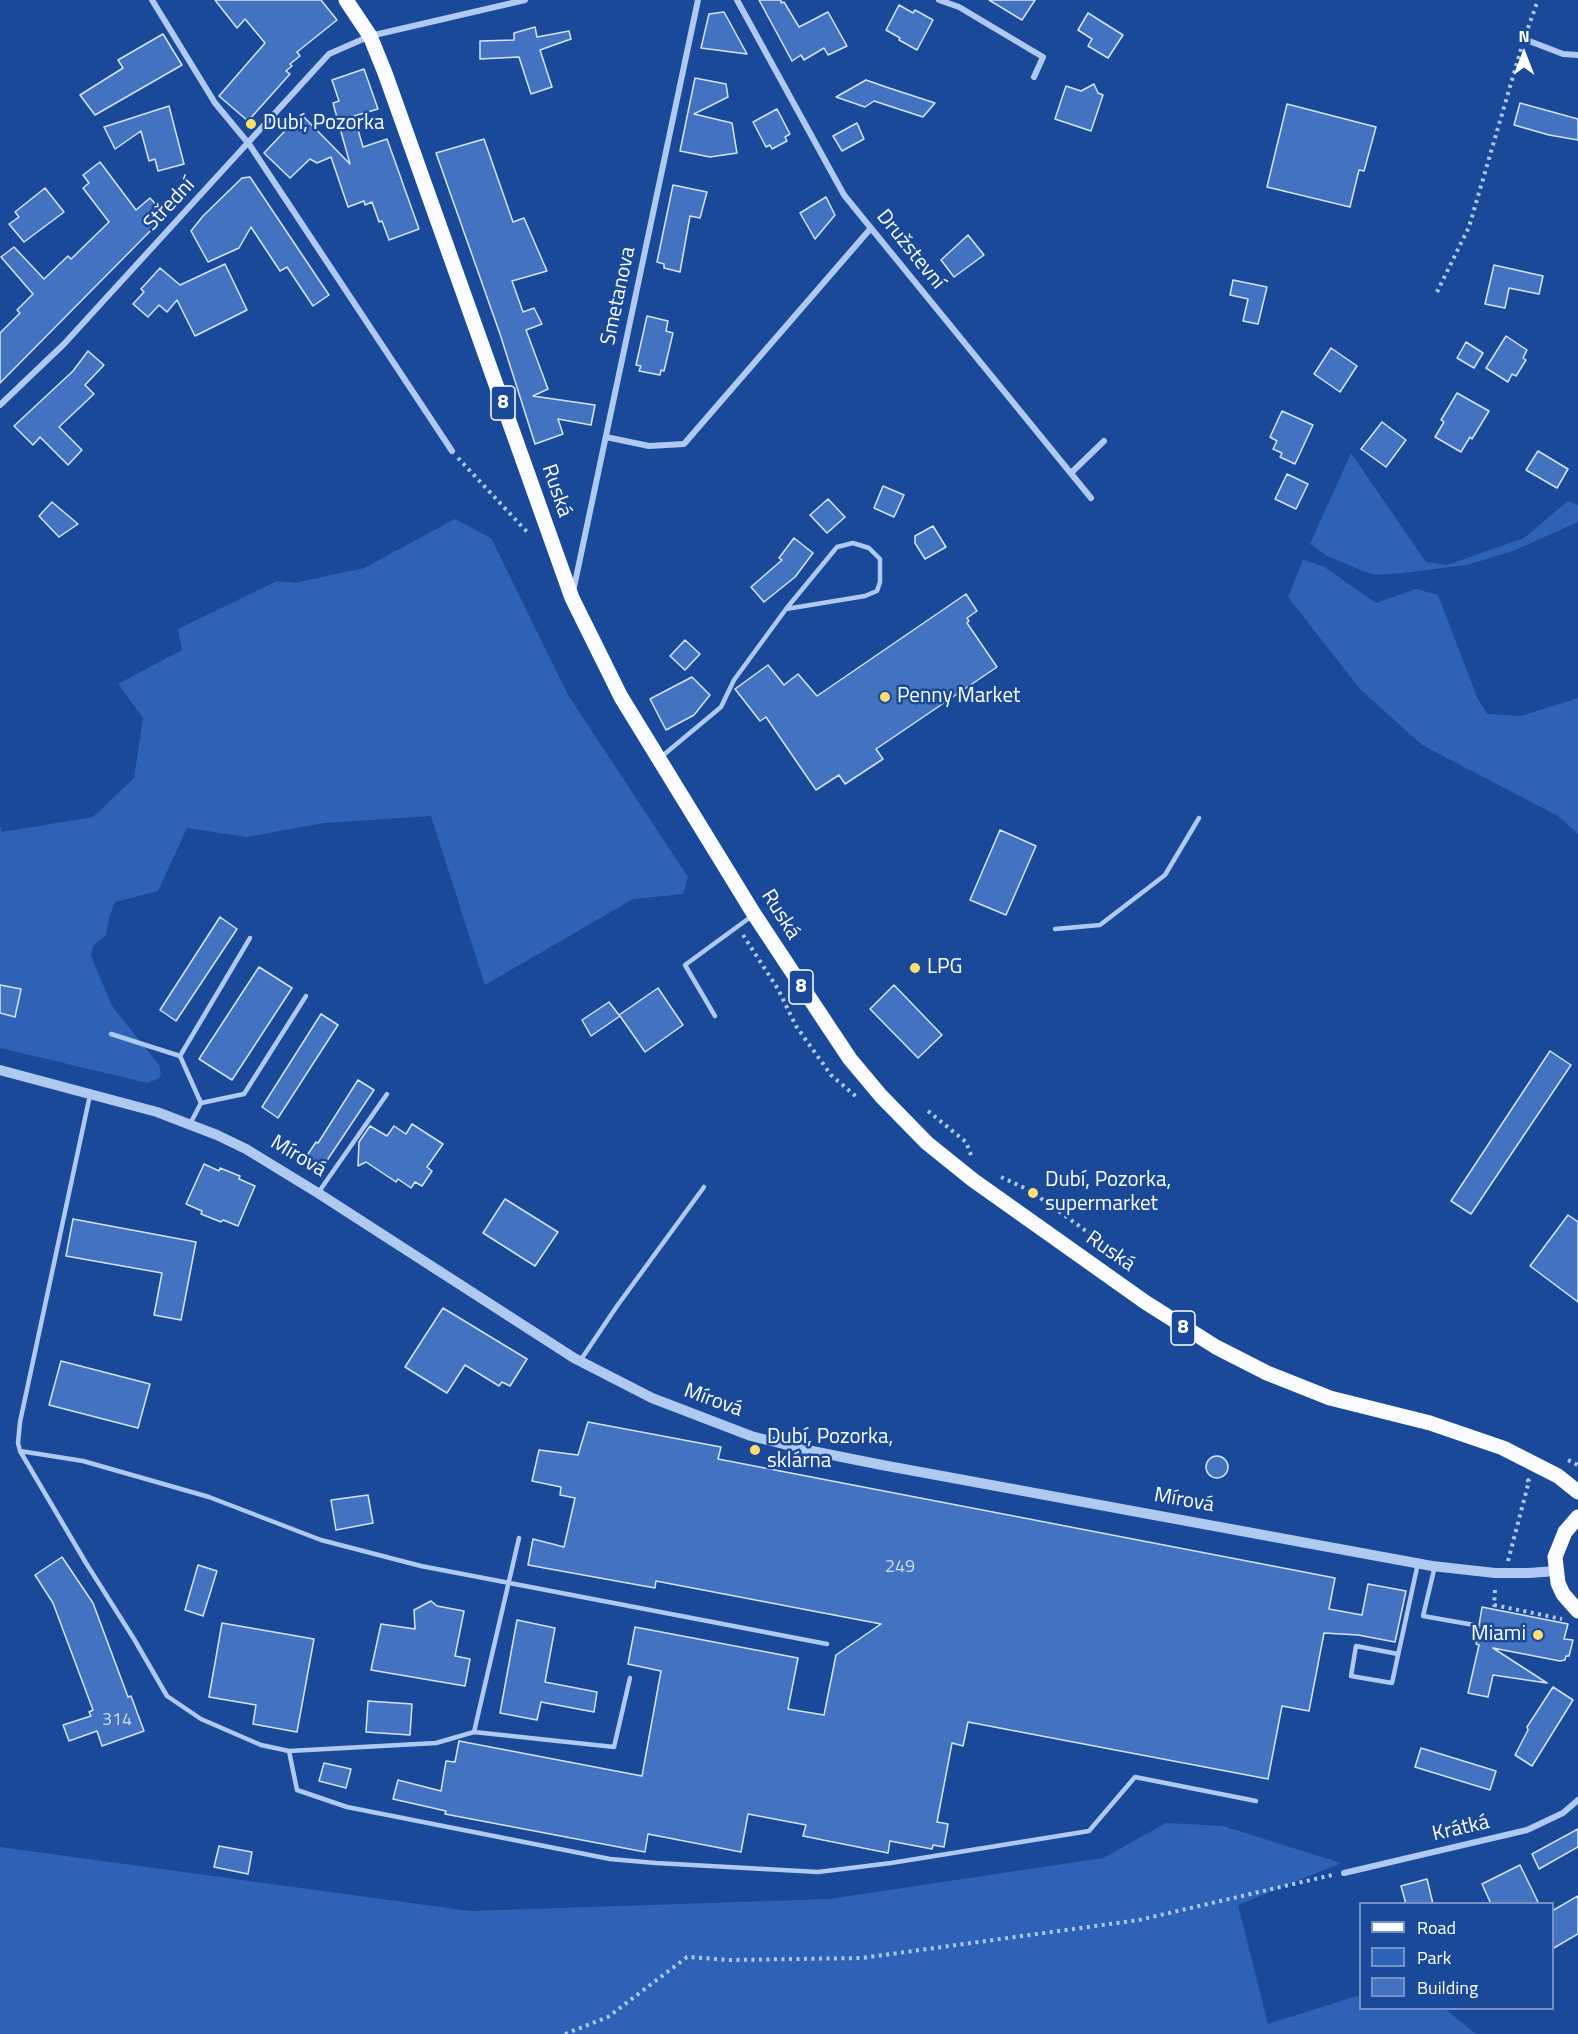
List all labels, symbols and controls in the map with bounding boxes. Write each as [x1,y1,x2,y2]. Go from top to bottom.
north arrow [1494,24,1554,84]
text: N [1518,24,1530,48]
place label: Dubí, Pozorka [263,111,384,137]
marker: Dubí, Pozorka [244,117,258,131]
street label: Střední [139,173,201,237]
street label: Družstevní [870,205,950,295]
street label: Smetanova [596,244,642,348]
road number: 8 [491,386,515,420]
street label: Ruská [535,461,577,521]
place label: Penny Market [897,684,1020,710]
marker: Penny Market [878,690,892,704]
street label: Ruská [755,885,805,945]
place label: LPG [927,955,962,981]
marker: LPG [908,961,922,975]
road number: 8 [789,970,813,1004]
street label: Mírová [266,1131,330,1183]
place label: Dubí, Pozorka, supermarket [1045,1168,1171,1218]
marker: Dubí, Pozorka, supermarket [1026,1186,1040,1200]
street label: Ruská [1081,1226,1139,1278]
road number: 8 [1171,1311,1195,1345]
street label: Mírová [680,1379,746,1423]
place label: Dubí, Pozorka, sklárna [767,1425,893,1475]
marker: Dubí, Pozorka, sklárna [748,1443,762,1457]
street label: Mírová [1152,1483,1216,1519]
house number: 249 [885,1557,915,1579]
place label: Miami [1471,1622,1526,1648]
marker: Miami [1531,1628,1545,1642]
house number: 314 [102,1710,132,1732]
street label: Krátká [1430,1810,1492,1848]
legend [1359,1902,1554,2010]
text: Road [1417,1914,1456,1941]
text: Park [1417,1944,1451,1971]
text: Building [1417,1974,1478,2001]

